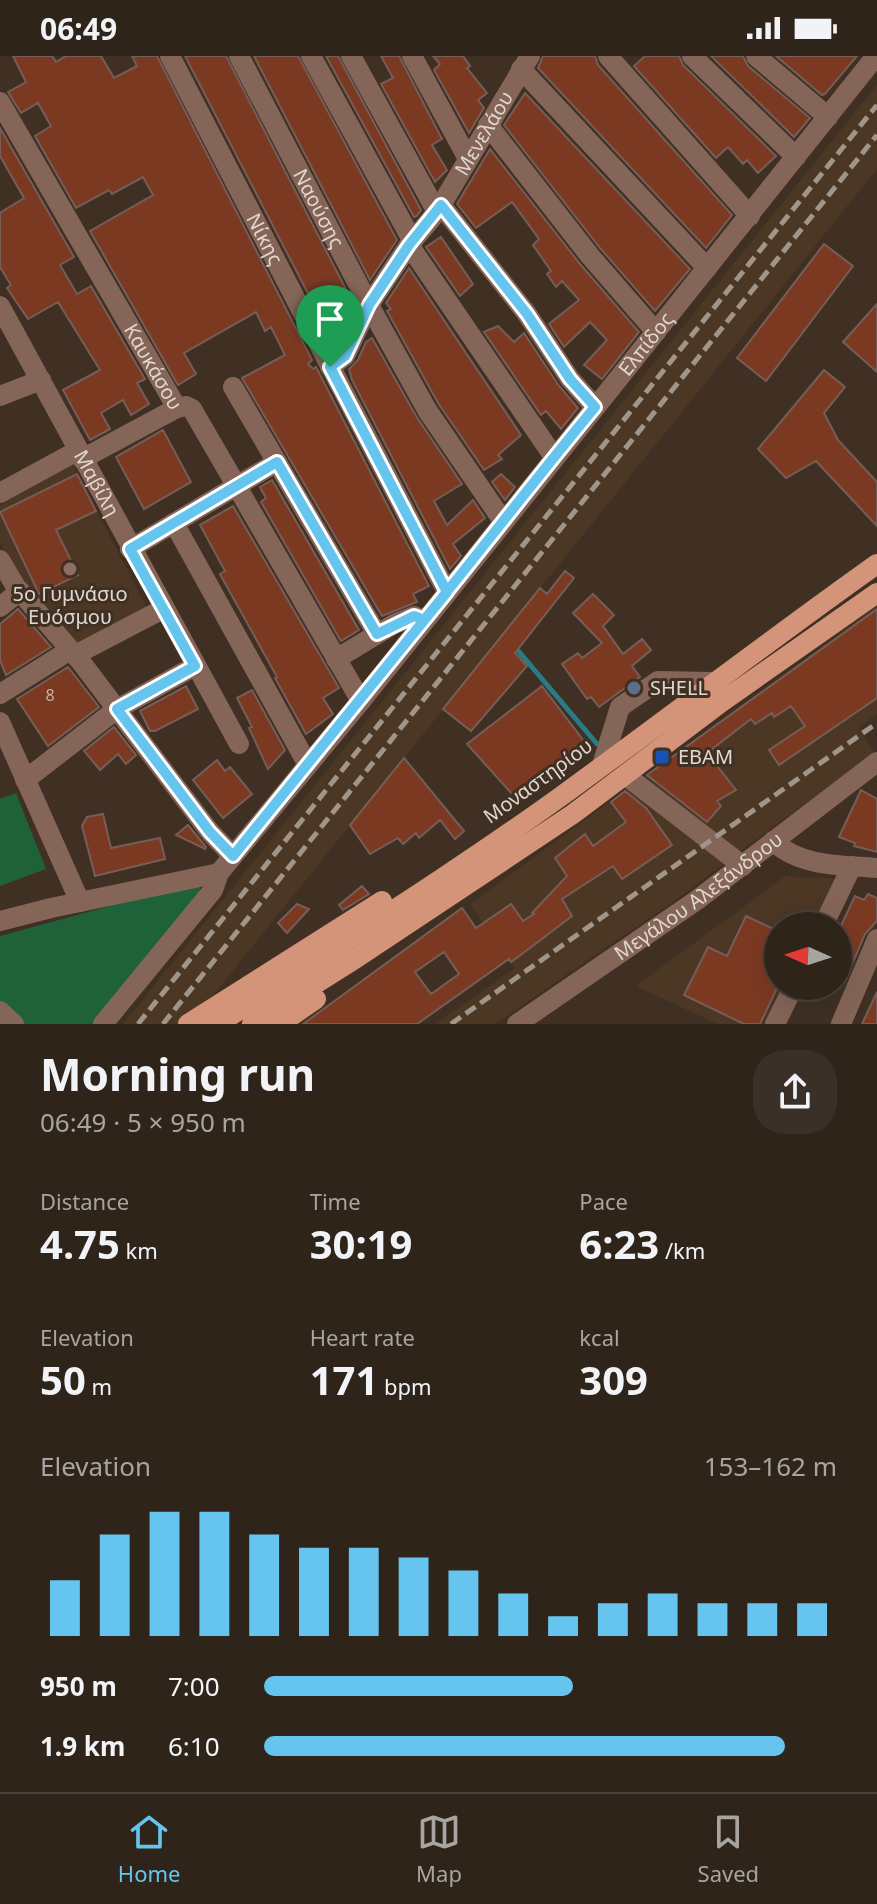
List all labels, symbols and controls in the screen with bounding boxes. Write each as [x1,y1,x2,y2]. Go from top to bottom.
text: 06:49 [40,8,117,49]
street label: Μενελάου [448,86,519,180]
street label: Ναούσης [287,164,351,253]
street label: Νίκης [241,208,290,269]
pin [296,285,364,367]
icon: arrive [308,297,352,341]
street label: Ελπίδος [612,306,679,381]
street label: Καυκάσου [118,319,189,415]
street label: Μαβίλη [68,445,126,521]
marker: 5ο Γυμνάσιο Ευόσμου [61,560,79,578]
place label: 5ο Γυμνάσιο Ευόσμου [12,580,128,630]
place label: SHELL [650,674,708,701]
marker: SHELL [625,679,643,697]
house number: 8 [45,684,55,706]
street label: Μοναστηρίου [478,732,598,829]
place label: ΕΒΑΜ [678,743,733,770]
marker: ΕΒΑΜ [653,748,671,766]
street label: Μεγάλου Αλεξάνδρου [609,825,788,966]
north arrow [764,912,852,1000]
map controls [764,912,852,1000]
text: Morning run [40,1044,315,1104]
button: share [753,1050,837,1134]
text: 06:49 · 5 × 950 m [40,1104,246,1140]
text: Distance [40,1186,129,1216]
text: Time [310,1186,361,1216]
text: Pace [579,1186,628,1216]
text: 4.75 [40,1216,120,1271]
text: 30:19 [310,1216,412,1271]
text: 6:23 [579,1216,659,1271]
text: km [120,1235,158,1265]
text: /km [659,1235,705,1265]
text: Elevation [40,1322,134,1352]
text: Heart rate [310,1322,415,1352]
text: kcal [579,1322,620,1352]
text: 50 [40,1352,86,1407]
text: 171 [310,1352,378,1407]
text: 309 [579,1352,648,1407]
text: m [86,1371,112,1401]
text: bpm [378,1371,432,1401]
text: Elevation [40,1448,151,1484]
text: 153–162 m [704,1448,837,1484]
text: 950 m [40,1668,117,1704]
text: 7:00 [168,1668,220,1704]
text: 1.9 km [40,1728,125,1764]
text: 6:10 [168,1728,220,1764]
tab: Home [118,1810,180,1888]
tab: Map [416,1810,462,1888]
tab: Saved [698,1810,759,1888]

